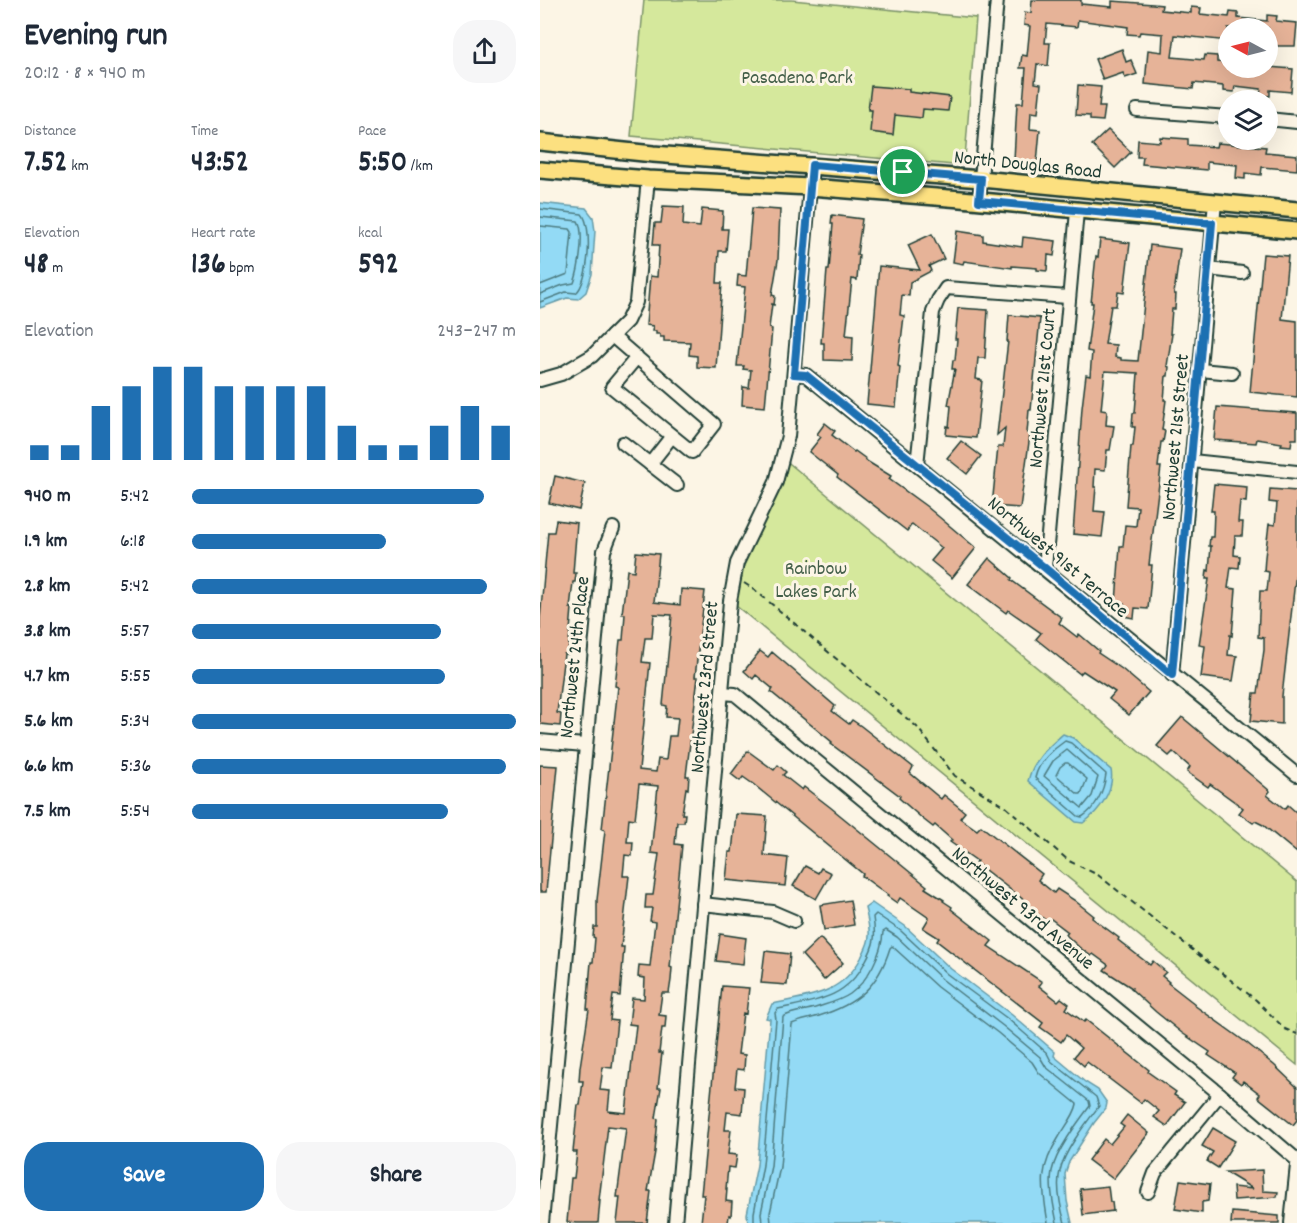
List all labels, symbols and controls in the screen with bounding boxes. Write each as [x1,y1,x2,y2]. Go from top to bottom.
text: Evening run [24,14,168,61]
north arrow [1218,18,1278,78]
map controls [1218,18,1278,150]
button: share [453,20,516,83]
text: 20:12 · 8 × 940 m [24,60,145,88]
park label: Pasadena Park [741,65,853,93]
button: layers [1218,90,1278,150]
text: Distance [24,120,76,143]
text: Time [191,120,218,143]
text: Pace [358,120,386,143]
text: 7.52 [24,143,67,186]
text: 43:52 [191,143,249,186]
text: 5:50 [358,143,407,186]
street label: North Douglas Road [952,144,1103,188]
pin [877,146,928,197]
text: km [67,155,89,178]
text: /km [407,155,433,178]
icon: arrive [886,155,919,188]
text: Elevation [24,222,80,245]
text: Heart rate [191,222,256,245]
text: kcal [358,222,382,245]
text: 48 [24,245,48,288]
text: 136 [191,245,226,288]
text: 592 [358,245,399,288]
text: m [48,257,63,280]
text: bpm [226,257,255,280]
street label: Northwest 21st Court [1023,307,1065,469]
text: Elevation [24,318,94,346]
text: 243–247 m [437,318,516,346]
street label: Northwest 21st Street [1156,353,1198,522]
text: 940 m [24,483,71,511]
text: 5:42 [120,483,150,511]
street label: Northwest 91st Terrace [980,491,1134,626]
text: 1.9 km [24,528,67,556]
text: 6:18 [120,528,146,556]
park label: Rainbow Lakes Park [775,556,857,607]
text: 2.8 km [24,573,71,601]
text: 5:42 [120,573,150,601]
street label: Northwest 24th Place [554,575,598,740]
street label: Northwest 23rd Street [685,600,727,774]
text: 3.8 km [24,618,71,646]
text: 5:57 [120,618,150,646]
text: 4.7 km [24,663,70,691]
text: 5:55 [120,663,151,691]
text: 5.6 km [24,708,73,736]
text: 5:34 [120,708,150,736]
text: 6.6 km [24,753,73,781]
text: 5:36 [120,753,151,781]
text: 7.5 km [24,798,71,826]
text: 5:54 [120,798,150,826]
street label: Northwest 93rd Avenue [945,841,1100,978]
button: Save [24,1142,264,1211]
button: Share [276,1142,516,1211]

